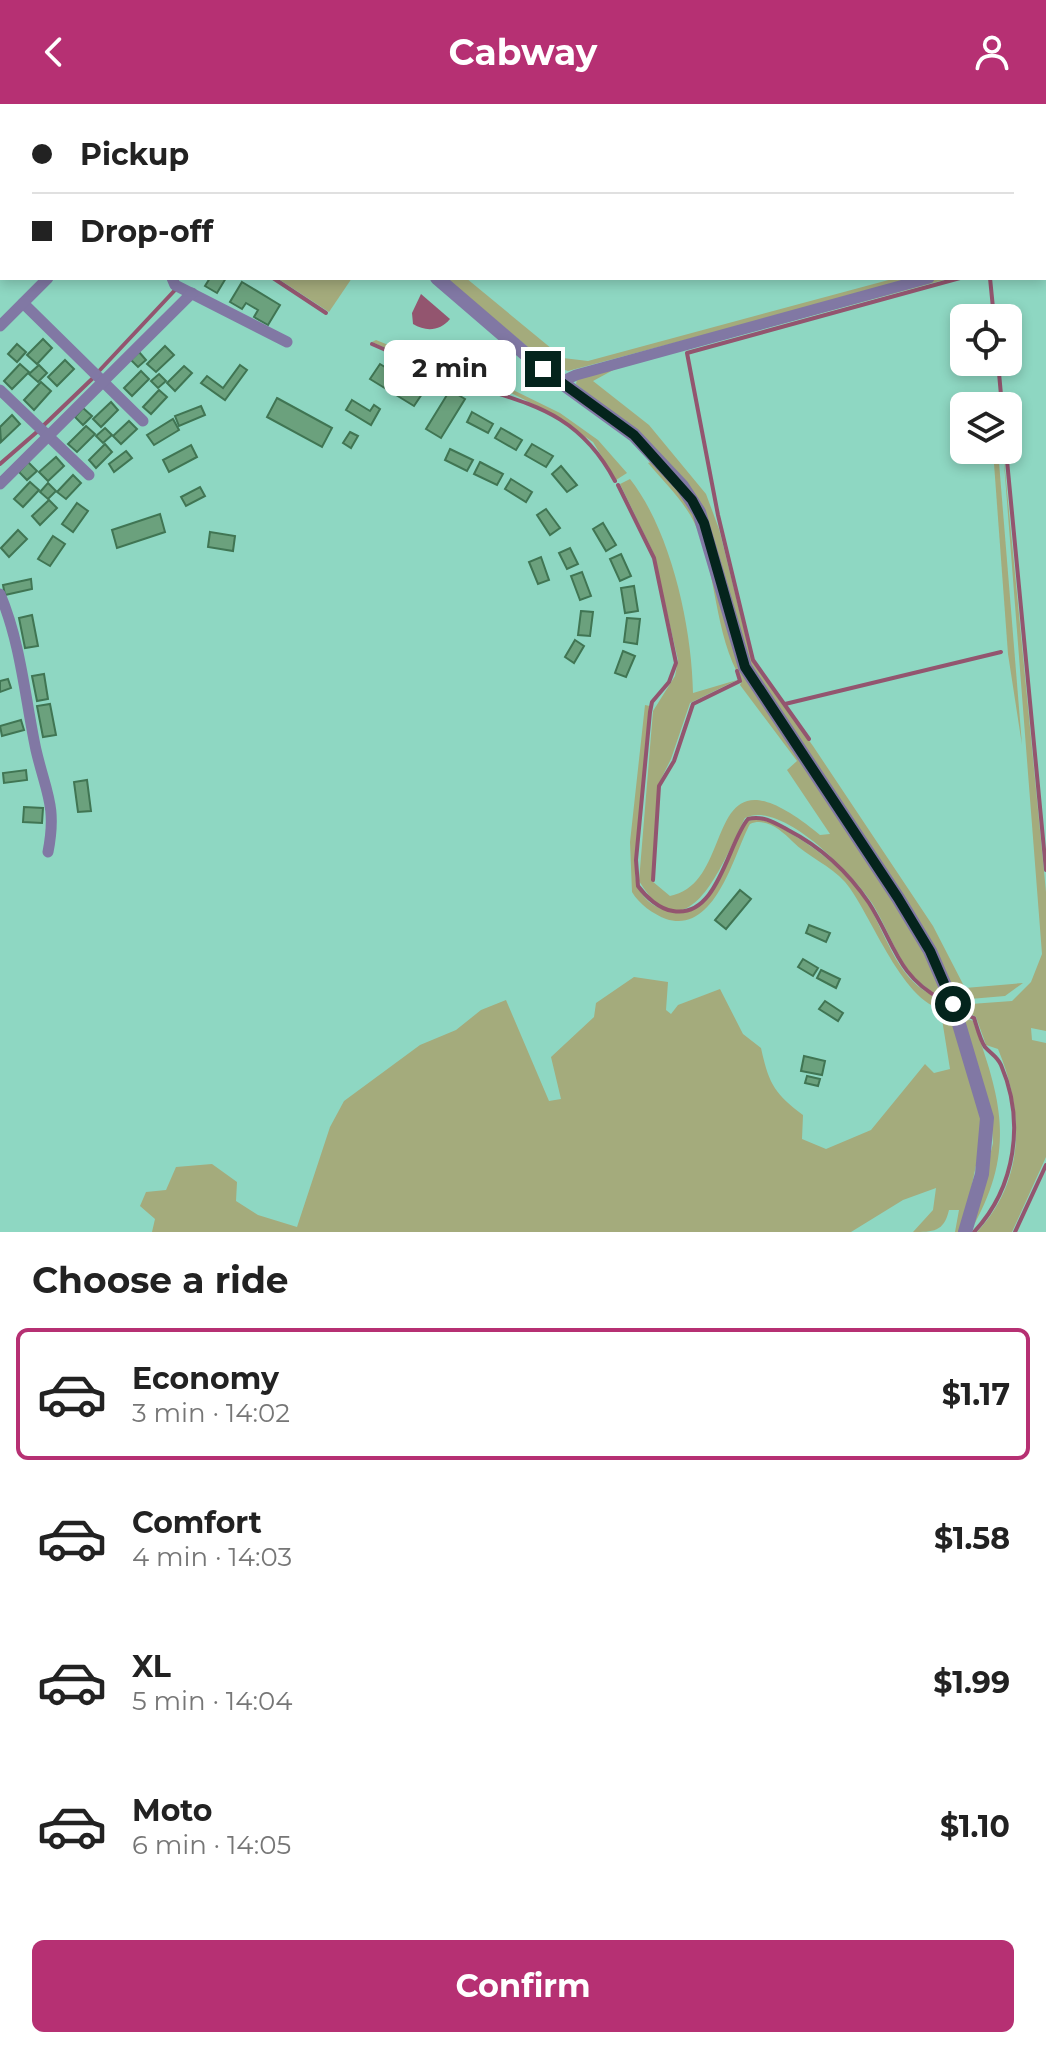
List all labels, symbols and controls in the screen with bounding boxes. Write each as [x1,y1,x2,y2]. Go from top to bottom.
icon: back [32,30,76,74]
text: Cabway [449,30,597,74]
icon: person [970,30,1014,74]
text: Pickup [80,136,189,173]
text: Drop-off [80,213,213,250]
map controls [950,304,1022,464]
button: locate [950,304,1022,376]
callout: 2 min [383,341,515,397]
route end [525,351,561,387]
text: 2 min [412,352,488,384]
button: layers [950,392,1022,464]
route start [935,986,971,1022]
text: Choose a ride [32,1258,289,1302]
icon: car [36,1358,108,1430]
text: Economy [132,1360,279,1397]
text: $1.17 [942,1376,1010,1413]
text: 3 min · 14:02 [132,1397,290,1429]
icon: car [36,1502,108,1574]
text: Comfort [132,1504,262,1541]
text: $1.58 [934,1520,1010,1557]
text: 4 min · 14:03 [132,1541,292,1573]
icon: car [36,1646,108,1718]
text: XL [132,1648,171,1685]
text: $1.99 [933,1664,1010,1701]
text: 5 min · 14:04 [132,1685,293,1717]
icon: car [36,1790,108,1862]
text: Moto [132,1792,213,1829]
text: $1.10 [940,1808,1010,1845]
text: 6 min · 14:05 [132,1829,291,1861]
button: Confirm [32,1940,1014,2032]

